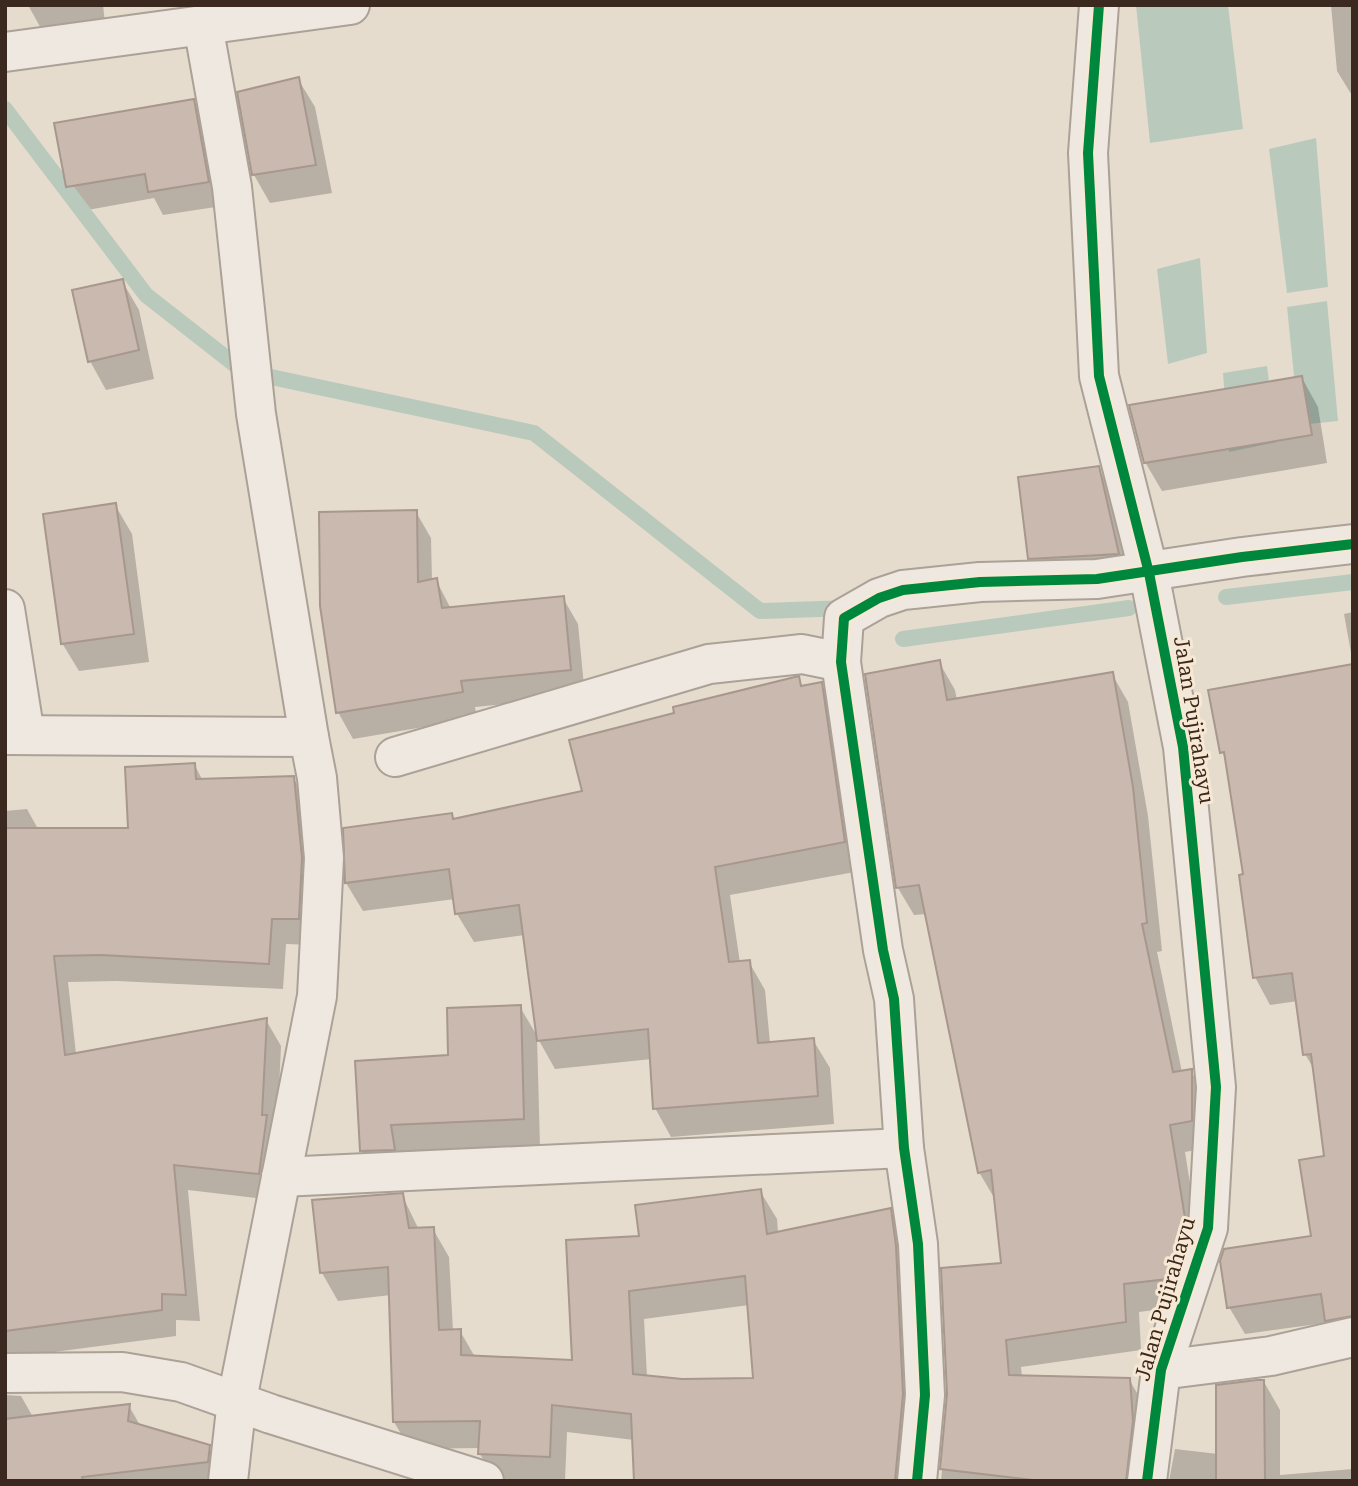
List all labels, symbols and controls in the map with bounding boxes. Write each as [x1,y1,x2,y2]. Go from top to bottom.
street label: Jalan Pujirahayu [1169,635,1219,805]
street label: Jalan Pujirahayu [1130,1214,1200,1384]

